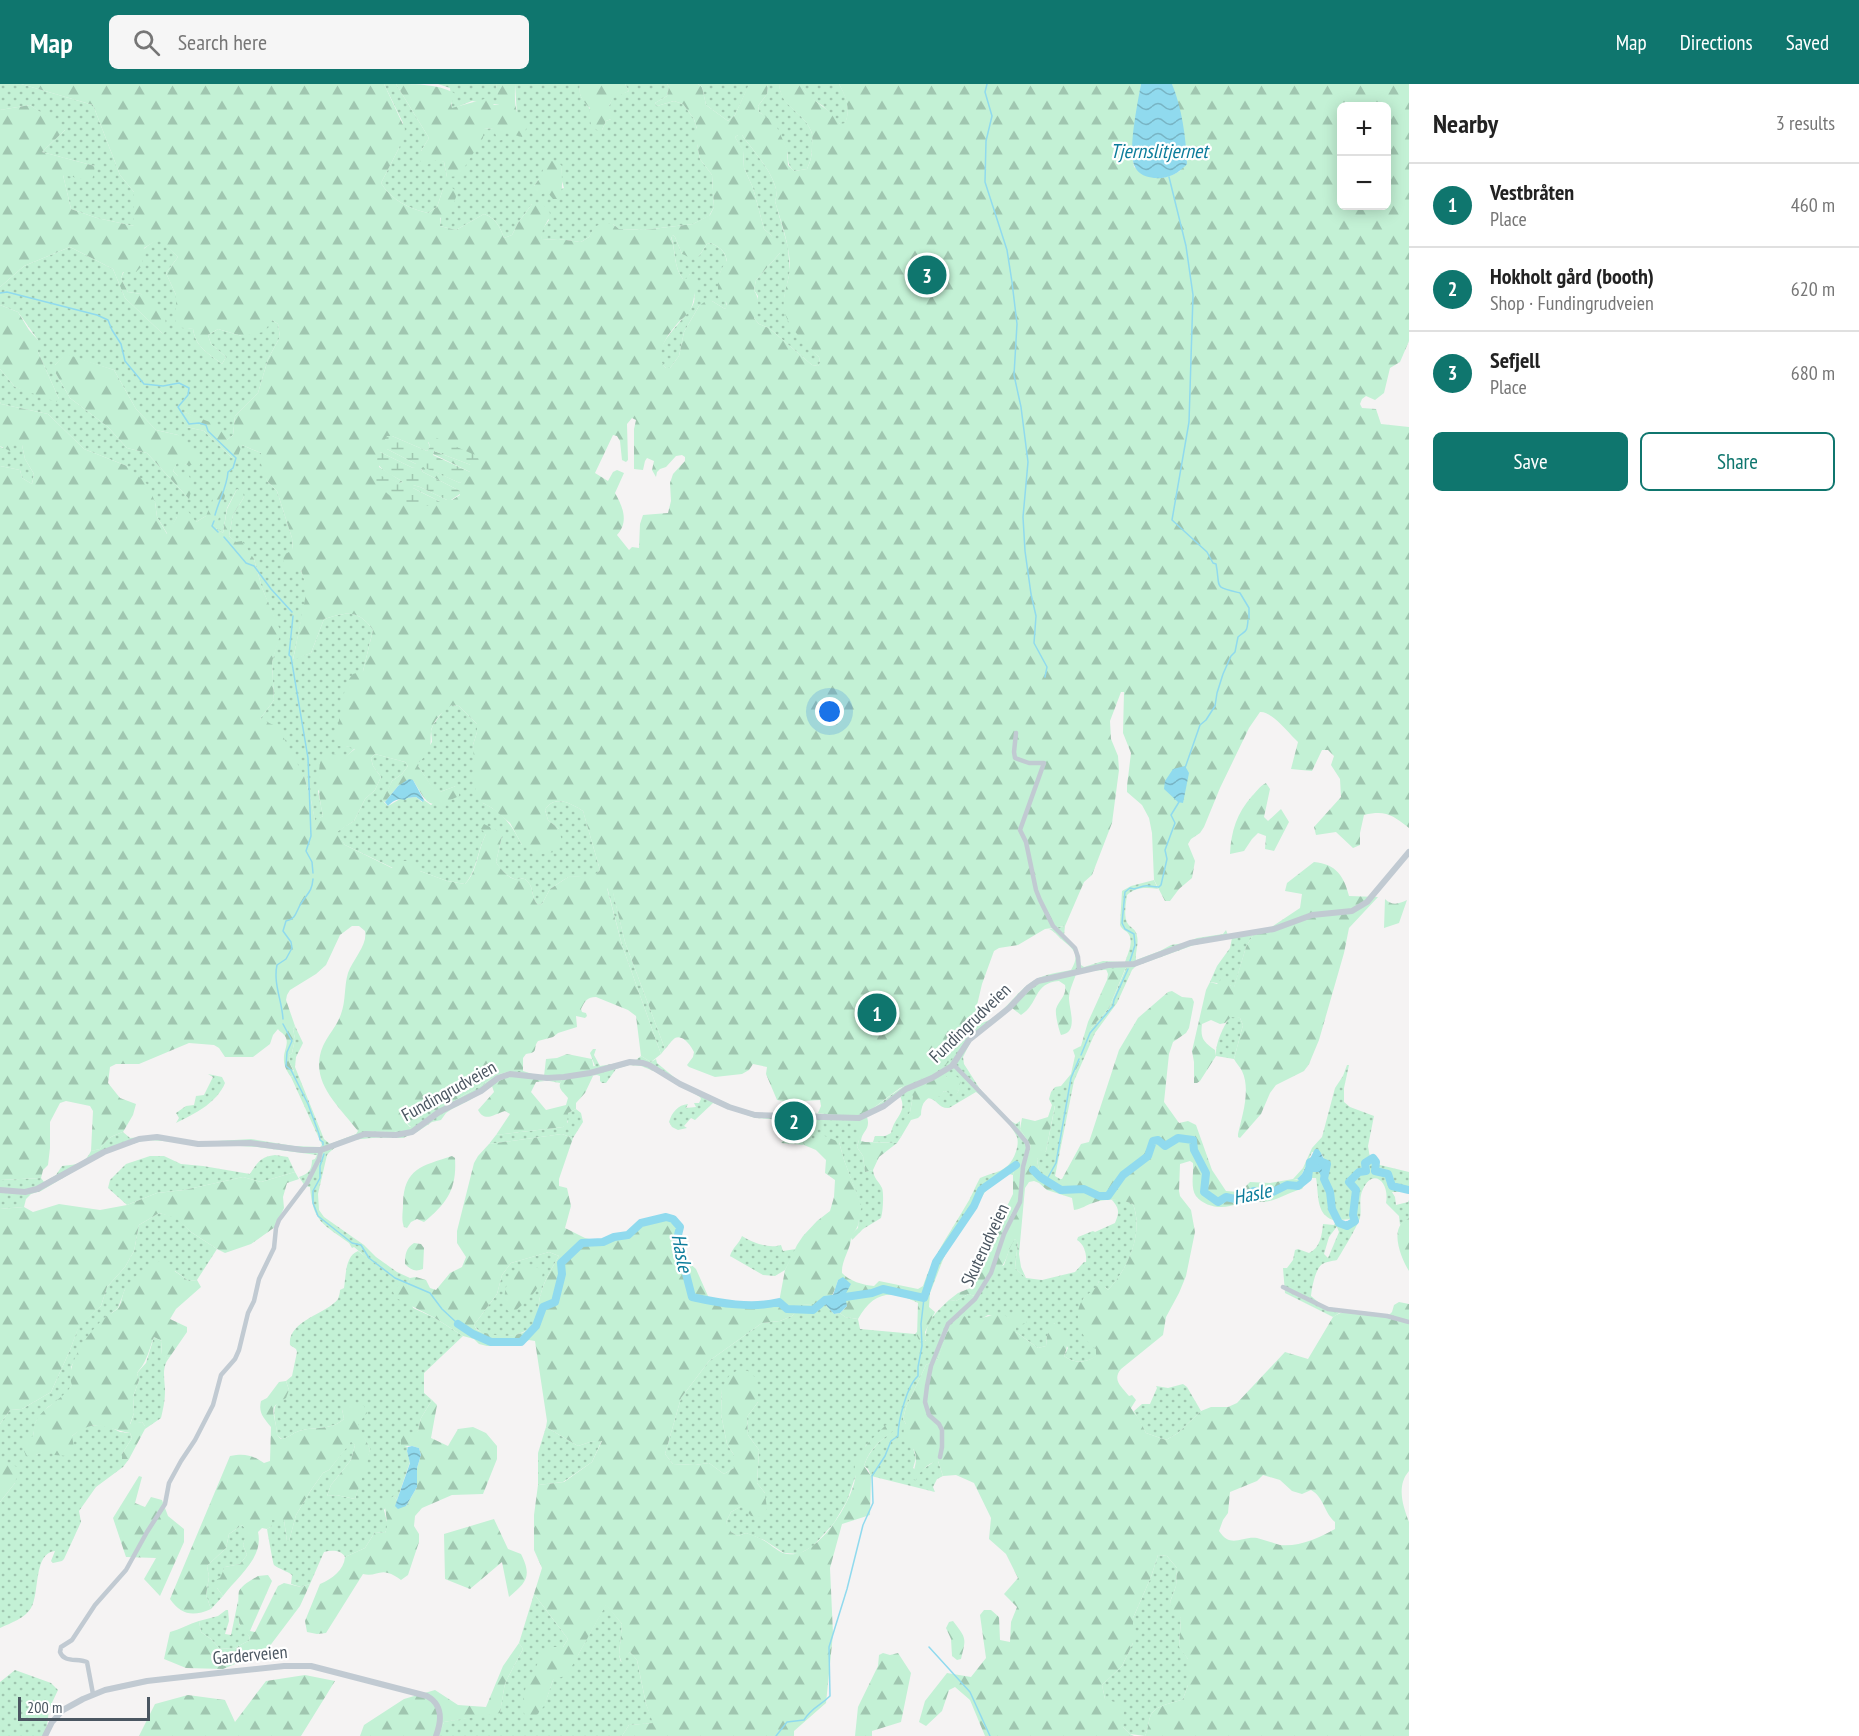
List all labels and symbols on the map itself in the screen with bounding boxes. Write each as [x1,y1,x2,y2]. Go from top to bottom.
water label: Tjernslitjernet [1110,138,1210,164]
pin: 3 [908,252,946,297]
your location [815,697,844,726]
street label: Fundingrudveien [924,978,1015,1067]
pin: 1 [858,990,896,1036]
street label: Fundingrudveien [397,1055,500,1126]
pin: 2 [774,1098,814,1144]
water label: Hasle [1231,1177,1275,1211]
street label: Skuterudveien [955,1200,1014,1290]
water label: Hasle [666,1232,699,1276]
street label: Garderveien [212,1640,288,1669]
scale bar [18,1694,150,1722]

